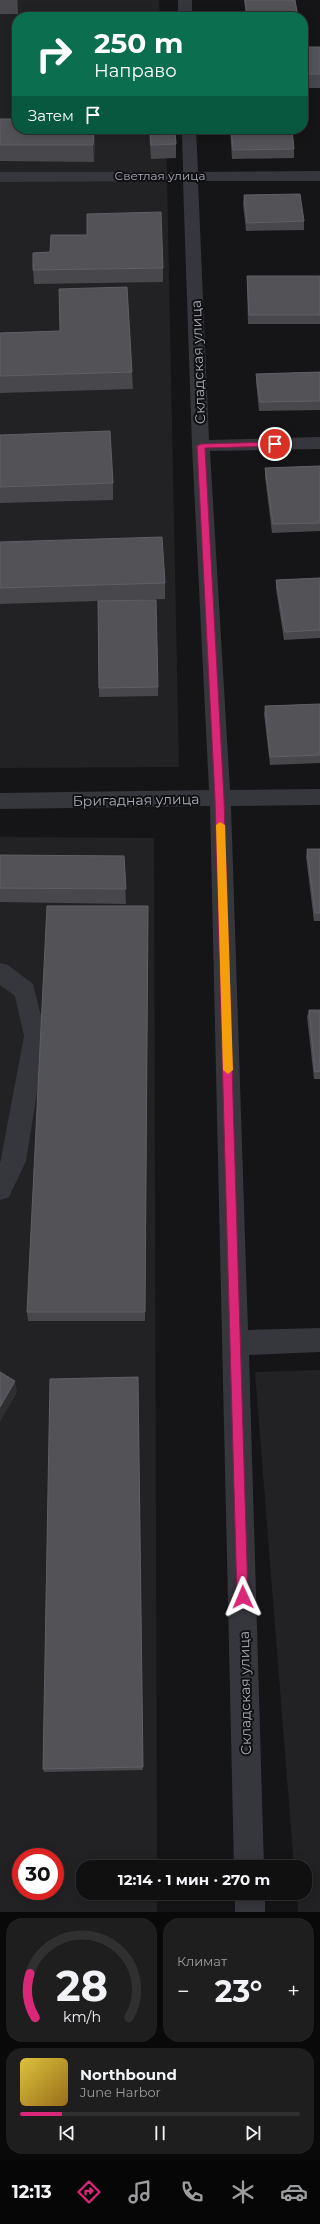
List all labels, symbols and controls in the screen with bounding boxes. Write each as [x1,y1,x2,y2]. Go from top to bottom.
text: 250 m [94,26,184,60]
icon: right [28,28,80,80]
text: Направо [94,60,177,82]
icon: arrive [82,104,104,126]
text: Затем [28,106,74,125]
street label: Светлая улица [115,168,205,183]
street label: Складская улица [187,300,209,424]
pin [258,427,292,461]
icon: arrive [264,433,286,455]
street label: Бригадная улица [72,790,200,810]
position arrow [222,1576,264,1618]
street label: Складская улица [235,1631,255,1755]
speed limit sign: 30 [12,1848,64,1900]
text: 12:14 · 1 мин · 270 m [118,1870,270,1889]
text: Климат [177,1953,227,1969]
text: 28 [56,1961,108,2011]
text: 23° [215,1973,262,2010]
text: − [177,1978,190,2005]
text: + [287,1978,300,2005]
text: km/h [62,2008,101,2026]
text: Northbound [80,2065,177,2084]
text: June Harbor [80,2084,161,2100]
icon: previous [56,2122,78,2144]
icon: pause [149,2122,171,2144]
icon: next [242,2122,264,2144]
icon: directions [75,2178,103,2206]
icon: music [126,2178,154,2206]
icon: phone [178,2178,206,2206]
icon: climate [229,2178,257,2206]
icon: car [280,2178,308,2206]
text: 12:13 [12,2181,52,2203]

